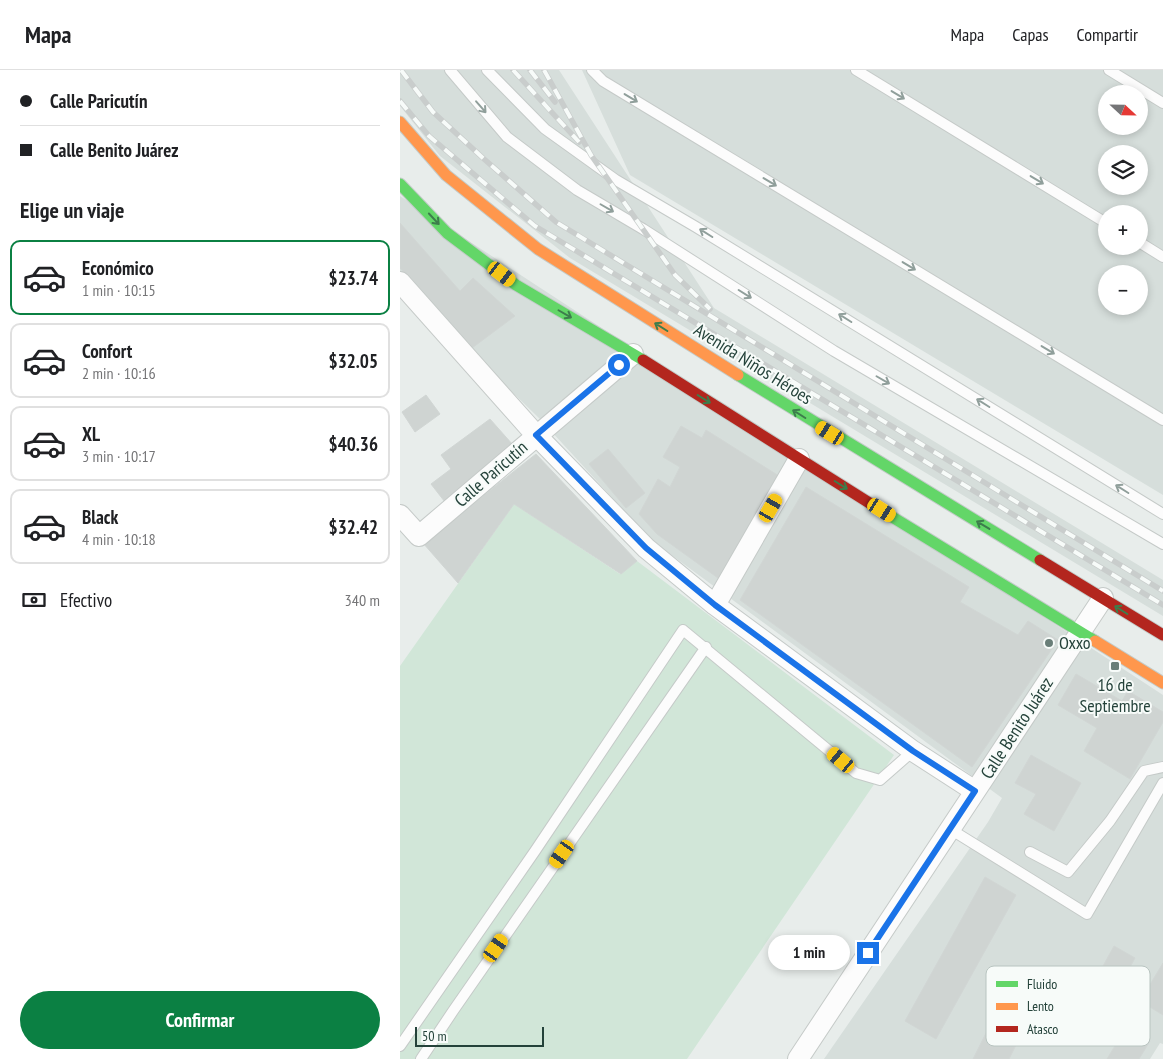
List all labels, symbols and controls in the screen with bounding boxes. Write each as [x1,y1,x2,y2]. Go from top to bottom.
text: Mapa [25,19,72,50]
text: Mapa [951,23,984,46]
text: Capas [1012,23,1049,46]
text: Compartir [1077,23,1138,46]
north arrow [1098,85,1148,135]
map controls [1098,85,1148,315]
text: Calle Paricutín [50,89,147,113]
one-way arrow [890,91,904,101]
one-way arrow [624,93,638,103]
one-way arrow [476,100,487,113]
text: Calle Benito Juárez [50,138,179,162]
button: layers [1098,145,1148,195]
one-way arrow [1029,175,1043,185]
one-way arrow [763,177,777,187]
text: Elige un viaje [20,196,124,224]
one-way arrow [600,203,615,213]
button: + [1098,205,1148,255]
one-way arrow [428,213,440,226]
one-way arrow [700,228,714,238]
icon: car [22,255,67,300]
text: Económico [82,256,154,280]
car [485,259,518,289]
one-way arrow [902,262,916,272]
button: − [1098,265,1148,315]
text: $23.74 [329,266,378,290]
text: 1 min · 10:15 [82,280,156,300]
one-way arrow [738,289,752,299]
one-way arrow [558,309,572,319]
one-way arrow [838,313,852,323]
street label: Avenida Niños Héroes [690,318,817,409]
one-way arrow [654,322,668,333]
icon: car [22,338,67,383]
text: Confort [82,339,132,363]
one-way arrow [1041,346,1055,356]
text: $32.05 [329,349,378,373]
route start [608,354,630,376]
text: 2 min · 10:16 [82,363,156,383]
one-way arrow [876,375,890,385]
one-way arrow [696,394,710,404]
one-way arrow [977,398,991,408]
one-way arrow [792,408,806,418]
car [813,419,846,447]
icon: car [22,421,67,466]
text: XL [82,422,100,446]
text: $40.36 [329,432,378,456]
street label: Calle Paricutín [449,436,532,512]
text: 3 min · 10:17 [82,446,156,466]
one-way arrow [834,481,848,491]
one-way arrow [1115,483,1129,493]
car [757,491,784,525]
car [865,496,898,524]
icon: car [22,504,67,549]
text: Black [82,505,118,529]
text: $32.42 [329,515,378,539]
one-way arrow [976,520,990,530]
text: 4 min · 10:18 [82,529,156,549]
icon: cash [20,586,48,614]
text: Efectivo [60,588,112,612]
text: 340 m [345,590,380,610]
one-way arrow [1115,604,1129,614]
place label: Oxxo [1059,631,1091,654]
marker: Oxxo [1043,637,1055,649]
marker: 16 de Septiembre [1109,660,1121,672]
street label: Calle Benito Juárez [975,672,1058,783]
place label: 16 de Septiembre [1079,673,1151,717]
car [824,745,857,775]
car [547,837,576,871]
car [481,931,510,965]
callout: 1 min [768,936,850,970]
text: 1 min [793,942,825,962]
route end [857,942,879,964]
legend [986,966,1150,1046]
text: Fluido [1027,975,1057,993]
button: Confirmar [20,991,380,1049]
text: Lento [1027,997,1054,1015]
text: Atasco [1027,1020,1058,1038]
scale bar [415,1024,544,1047]
text: 50 m [422,1027,447,1045]

